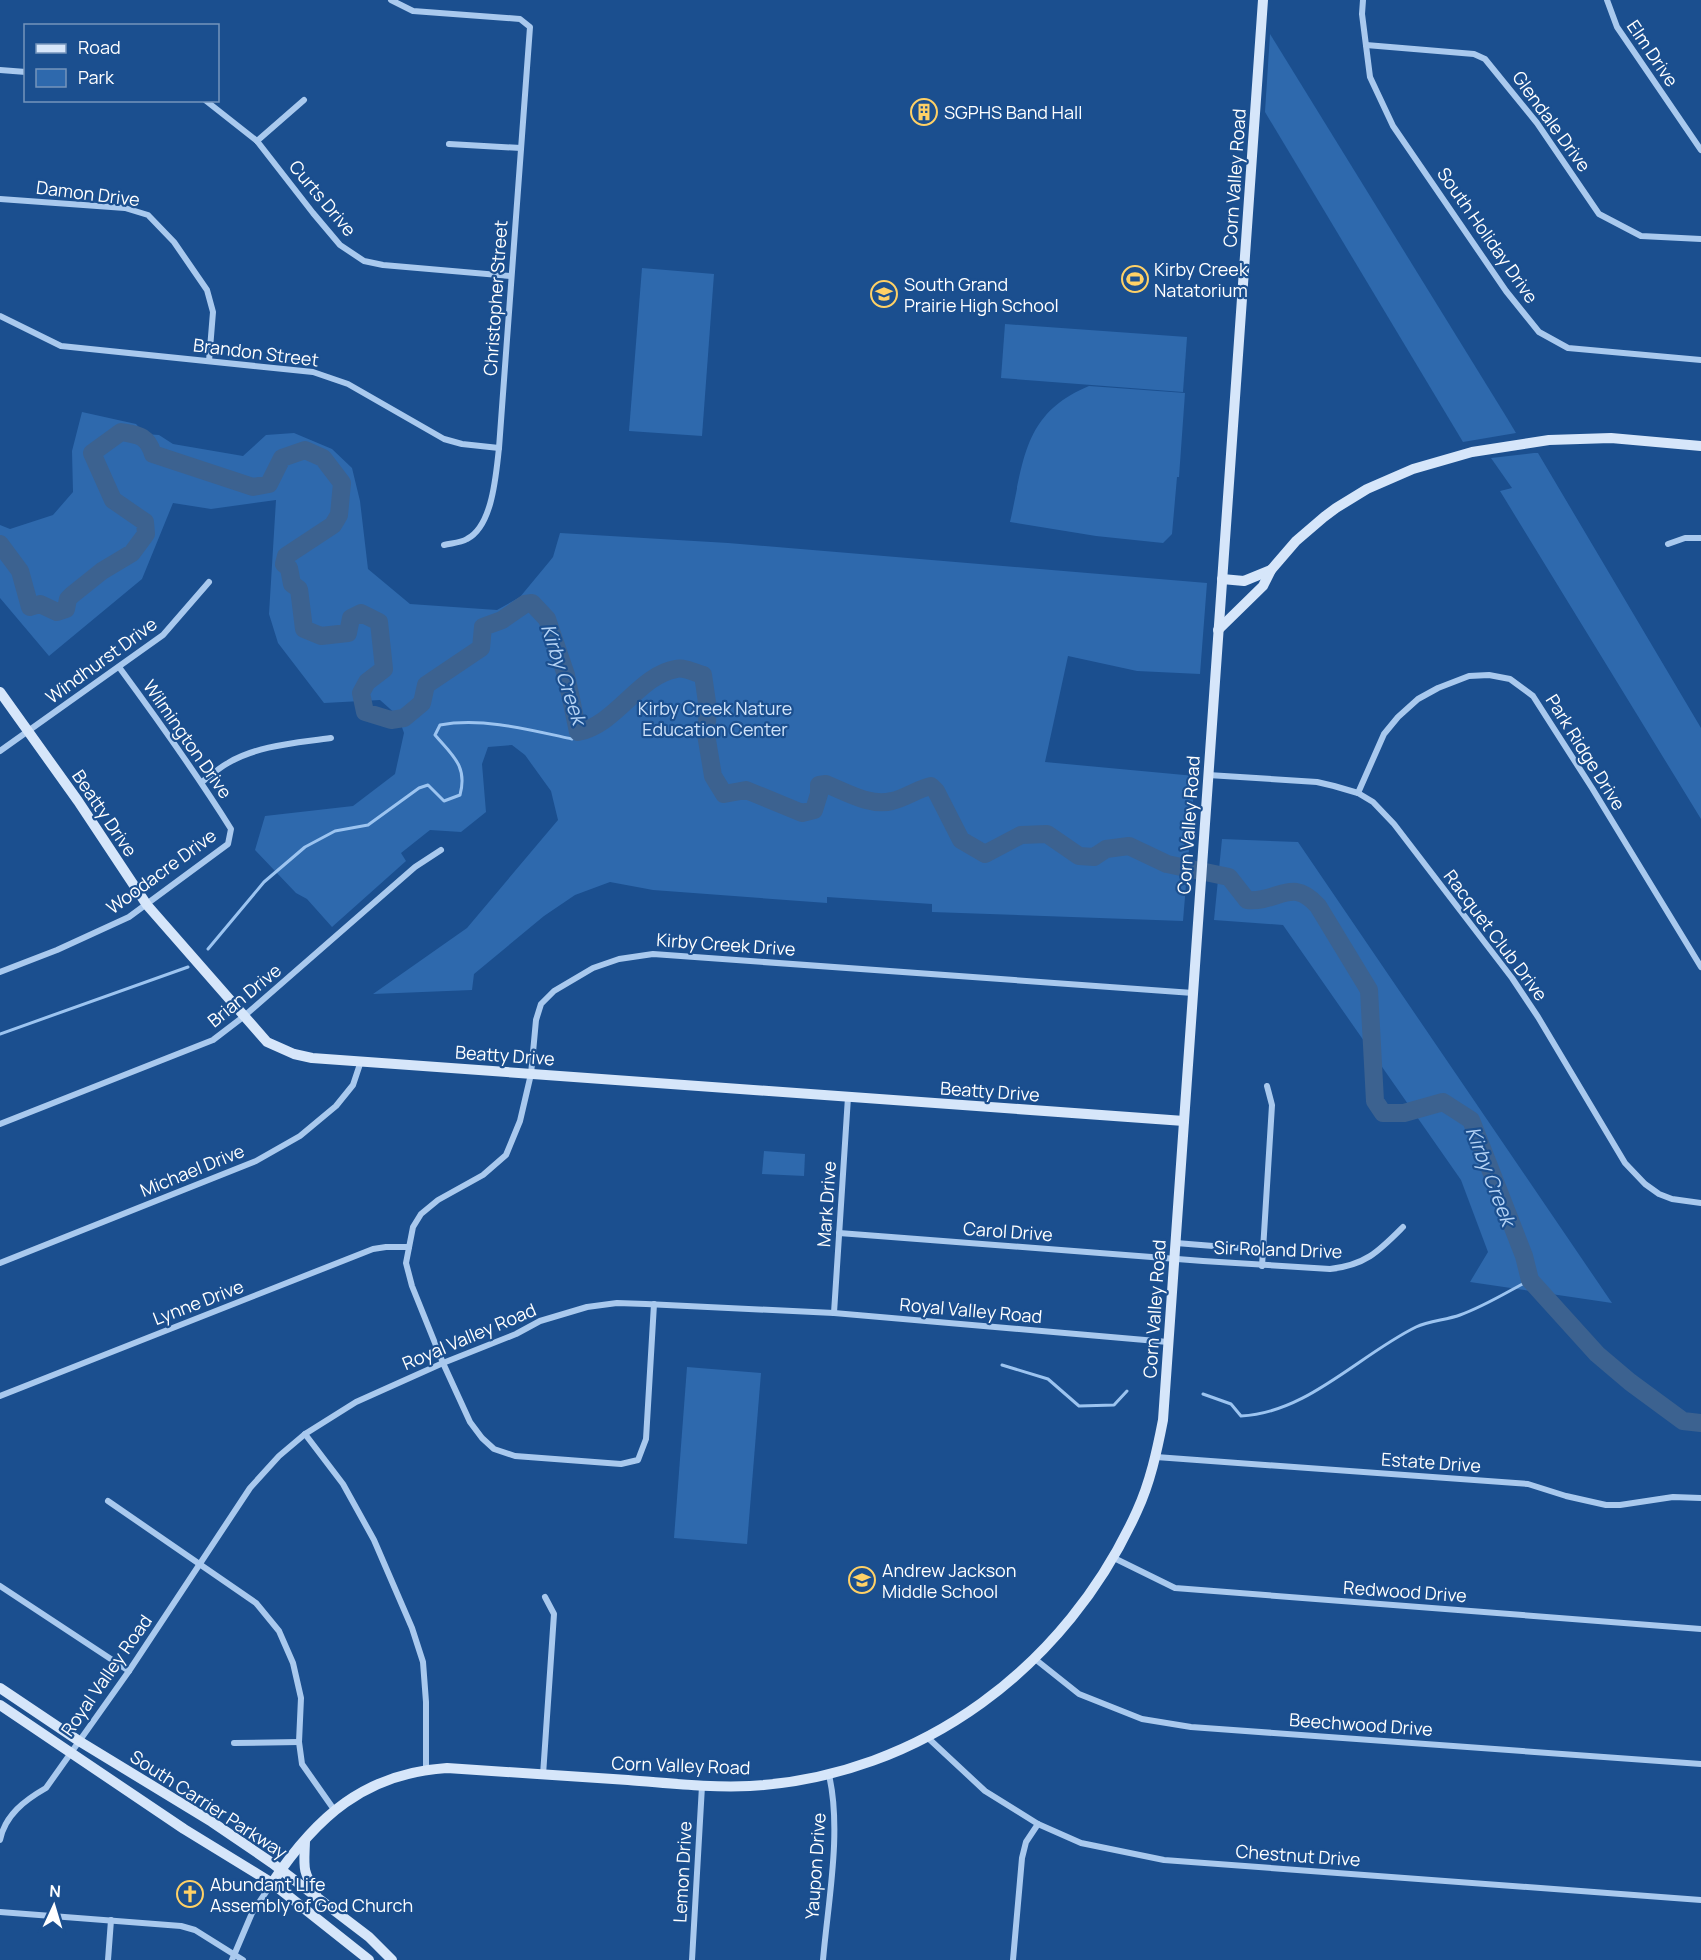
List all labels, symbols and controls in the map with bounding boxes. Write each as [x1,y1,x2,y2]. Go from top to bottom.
street label: Elm Drive [1622,15,1684,91]
legend [24,24,219,102]
text: Road [78,35,121,59]
text: Park [78,65,115,89]
street label: Glendale Drive [1507,66,1597,176]
building icon: SGPHS Band Hall [909,97,939,127]
place label: SGPHS Band Hall [944,100,1082,124]
street label: Corn Valley Road [1217,108,1251,248]
street label: Curts Drive [284,155,362,241]
street label: South Holiday Drive [1432,162,1544,308]
street label: Damon Drive [35,175,141,211]
street label: Christopher Street [478,219,512,377]
place label: Kirby Creek Natatorium [1154,257,1249,302]
sports icon: Kirby Creek Natatorium [1120,264,1150,294]
place label: South Grand Prairie High School [904,272,1059,317]
school or university icon: South Grand Prairie High School [869,279,899,309]
street label: Brandon Street [192,332,320,372]
street label: Windhurst Drive [41,612,161,708]
water label: Kirby Creek [535,620,594,731]
street label: Wilmington Drive [138,675,238,803]
street label: Park Ridge Drive [1541,689,1631,815]
park label: Kirby Creek Nature Education Center [638,696,792,741]
street label: Corn Valley Road [1171,755,1205,895]
street label: Beatty Drive [67,765,143,861]
street label: Woodacre Drive [101,823,221,919]
street label: Racquet Club Drive [1439,865,1553,1005]
street label: Kirby Creek Drive [656,927,796,961]
street label: Brian Drive [202,958,286,1032]
street label: Beatty Drive [454,1040,556,1070]
street label: Beatty Drive [939,1076,1041,1106]
water label: Kirby Creek [1460,1123,1523,1232]
street label: Michael Drive [136,1138,248,1202]
street label: Mark Drive [811,1160,841,1248]
street label: Carol Drive [962,1216,1054,1246]
street label: Sir Roland Drive [1213,1235,1343,1263]
street label: Corn Valley Road [1137,1239,1171,1379]
street label: Lynne Drive [149,1274,247,1330]
street label: Royal Valley Road [899,1292,1043,1328]
street label: Royal Valley Road [398,1297,540,1375]
street label: Estate Drive [1380,1447,1482,1477]
place label: Andrew Jackson Middle School [882,1558,1016,1603]
school or university icon: Andrew Jackson Middle School [847,1565,877,1595]
street label: Redwood Drive [1342,1575,1468,1607]
street label: Royal Valley Road [55,1609,157,1741]
street label: Beechwood Drive [1288,1707,1434,1741]
street label: South Carrier Parkway [126,1744,293,1864]
street label: Corn Valley Road [611,1751,751,1779]
street label: Yaupon Drive [799,1812,831,1920]
street label: Lemon Drive [667,1821,697,1923]
street label: Chestnut Drive [1235,1839,1361,1871]
place label: Abundant Life Assembly of God Church [210,1872,413,1917]
north arrow [24,1876,84,1936]
church icon: Abundant Life Assembly of God Church [175,1879,205,1909]
text: N [49,1880,62,1902]

